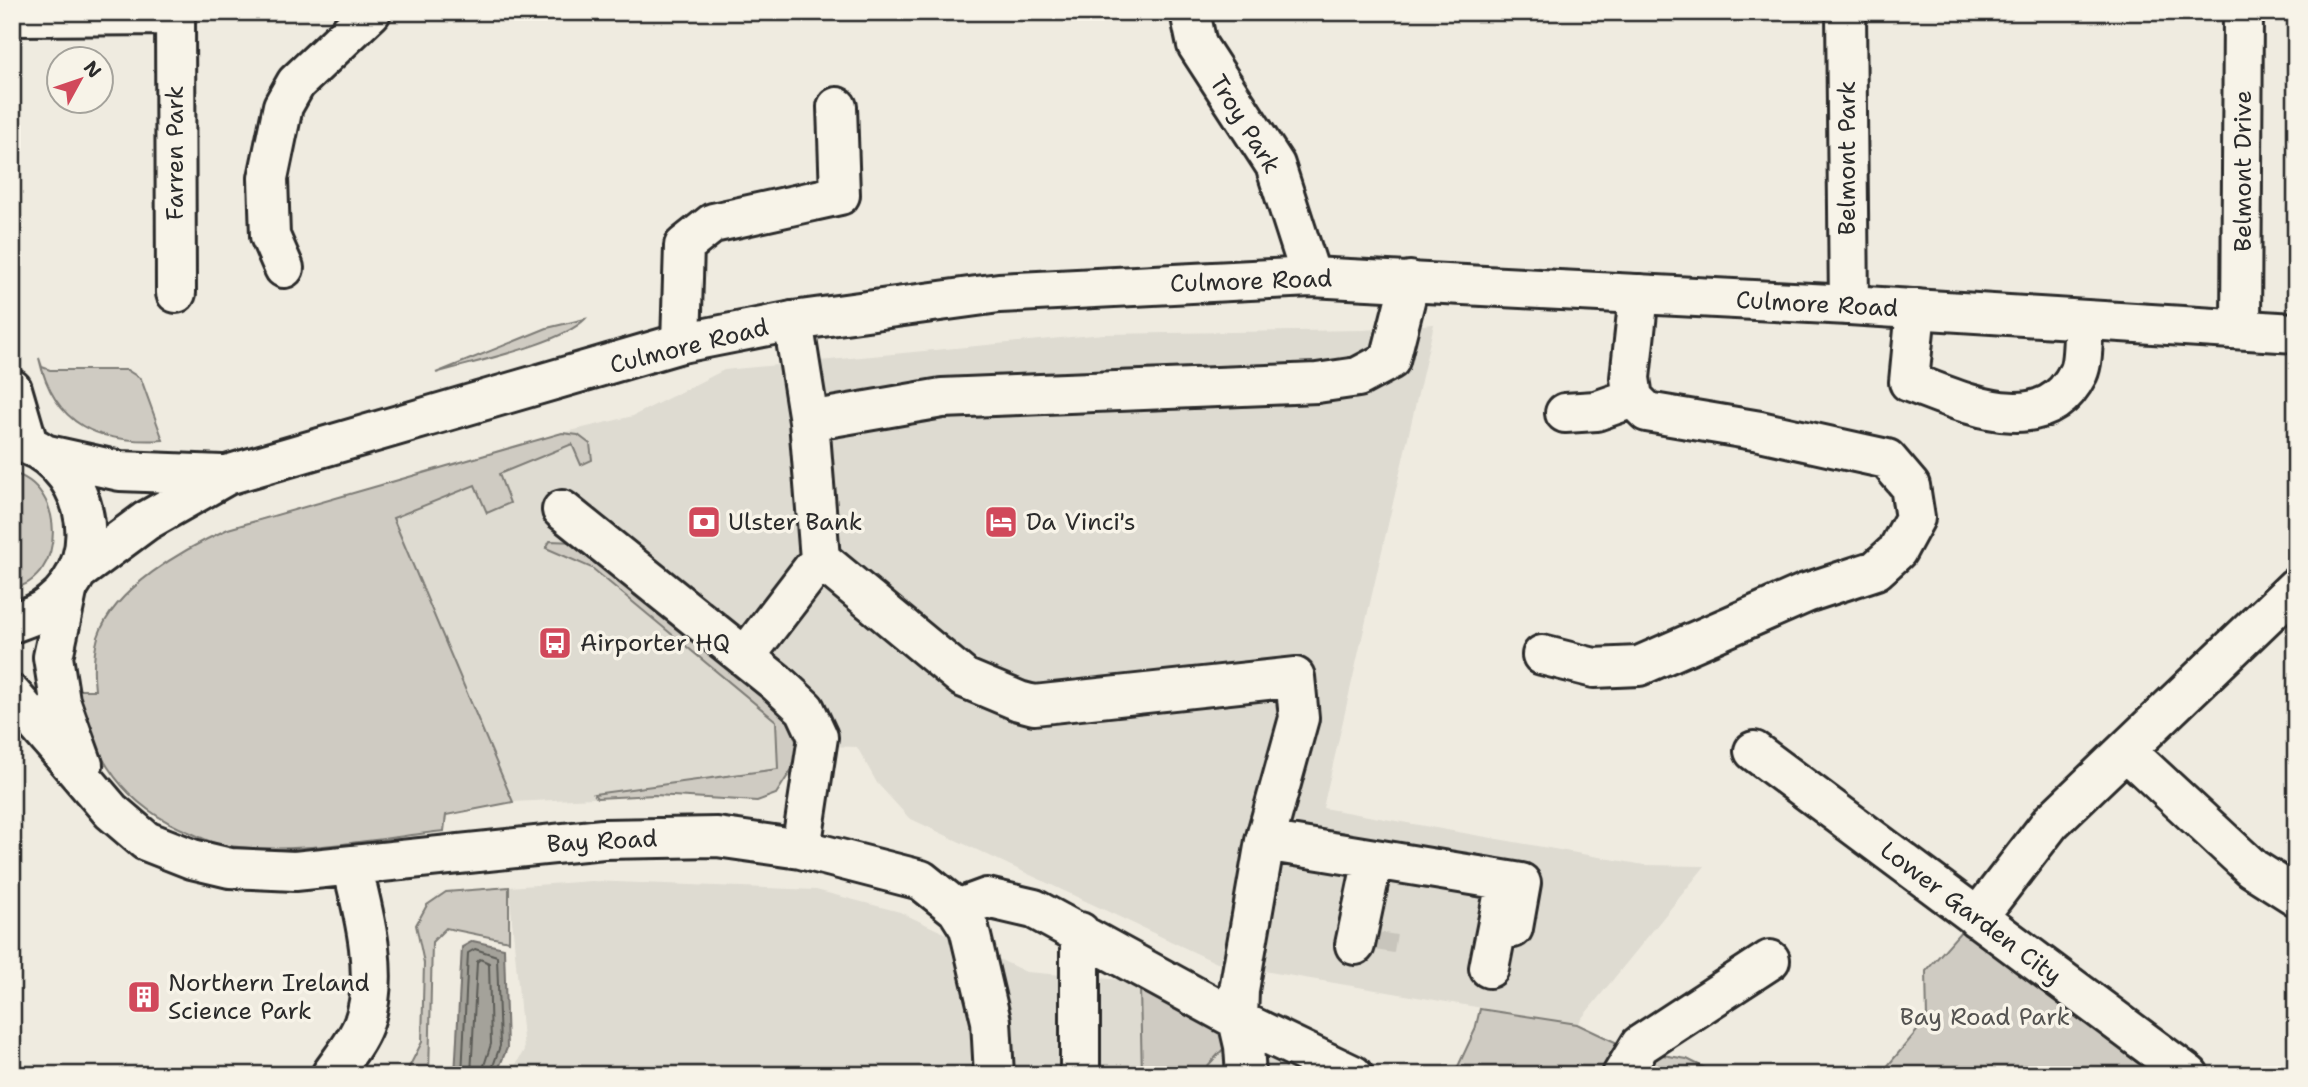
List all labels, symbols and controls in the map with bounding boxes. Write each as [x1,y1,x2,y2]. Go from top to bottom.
north arrow [46,46,116,116]
text: N [78,56,107,83]
street label: Troy Park [1202,69,1288,179]
street label: Belmont Park [1831,81,1863,235]
street label: Farren Park [159,85,191,221]
street label: Belmont Drive [2227,90,2259,252]
street label: Culmore Road [1169,262,1333,300]
street label: Culmore Road [1735,284,1899,324]
street label: Culmore Road [606,311,772,381]
bank icon: Ulster Bank [685,503,723,541]
hotel icon: Da Vinci's [982,503,1020,541]
place label: Ulster Bank [728,506,862,538]
place label: Da Vinci's [1026,506,1136,538]
bus stop icon: Airporter HQ [536,624,574,662]
place label: Airporter HQ [580,627,730,659]
street label: Bay Road [546,822,658,860]
street label: Lower Garden City [1874,834,2068,992]
place label: Northern Ireland Science Park [168,967,370,1027]
building icon: Northern Ireland Science Park [125,978,163,1016]
park label: Bay Road Park [1900,1001,2070,1033]

